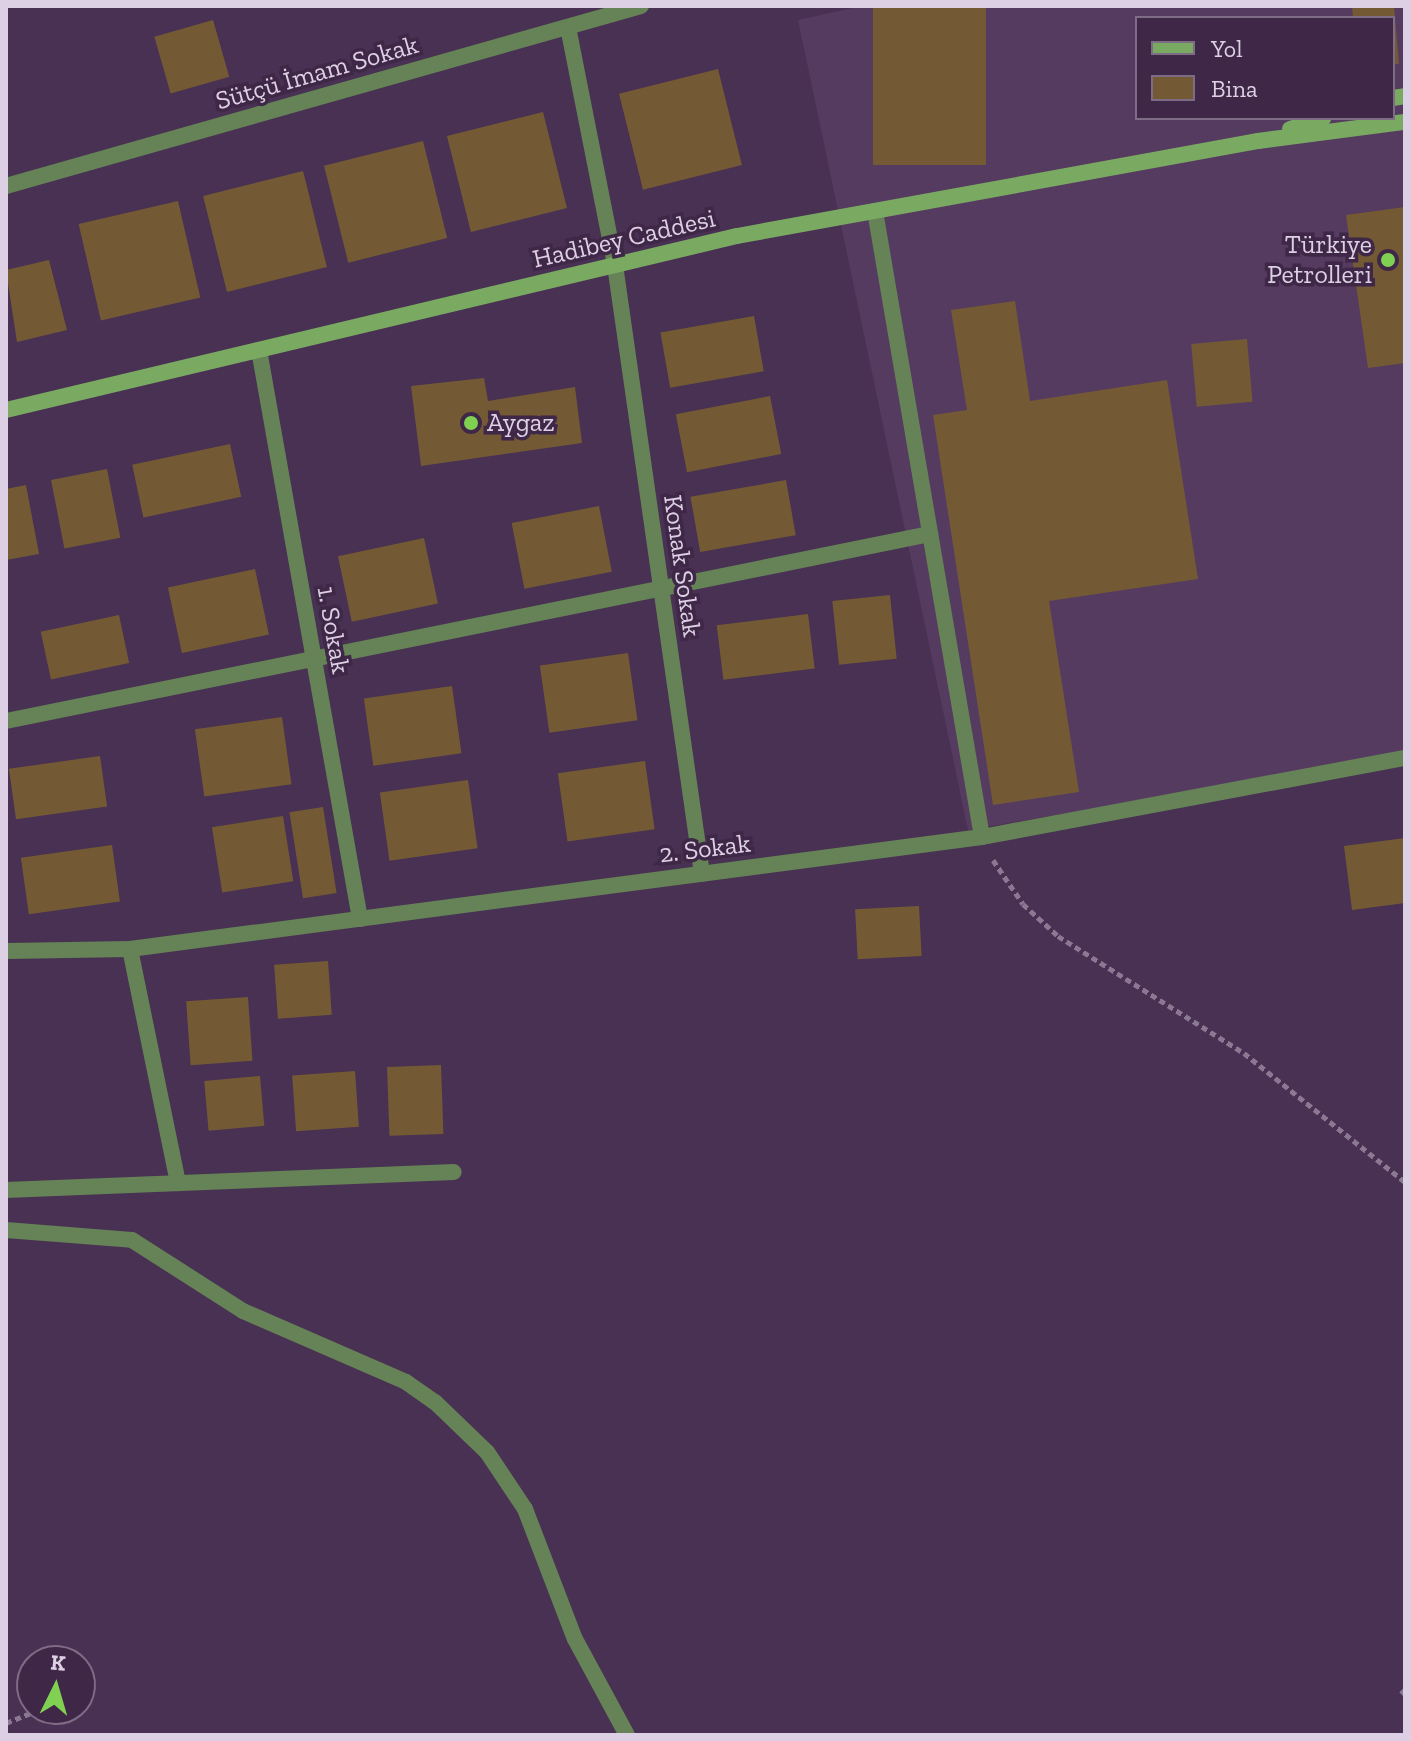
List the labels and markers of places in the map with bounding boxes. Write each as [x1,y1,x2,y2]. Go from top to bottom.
place label: Türkiye Petrolleri [1267,229,1372,290]
marker: Türkiye Petrolleri [1379,251,1397,269]
place label: Aygaz [487,407,554,439]
marker: Aygaz [462,414,480,432]

